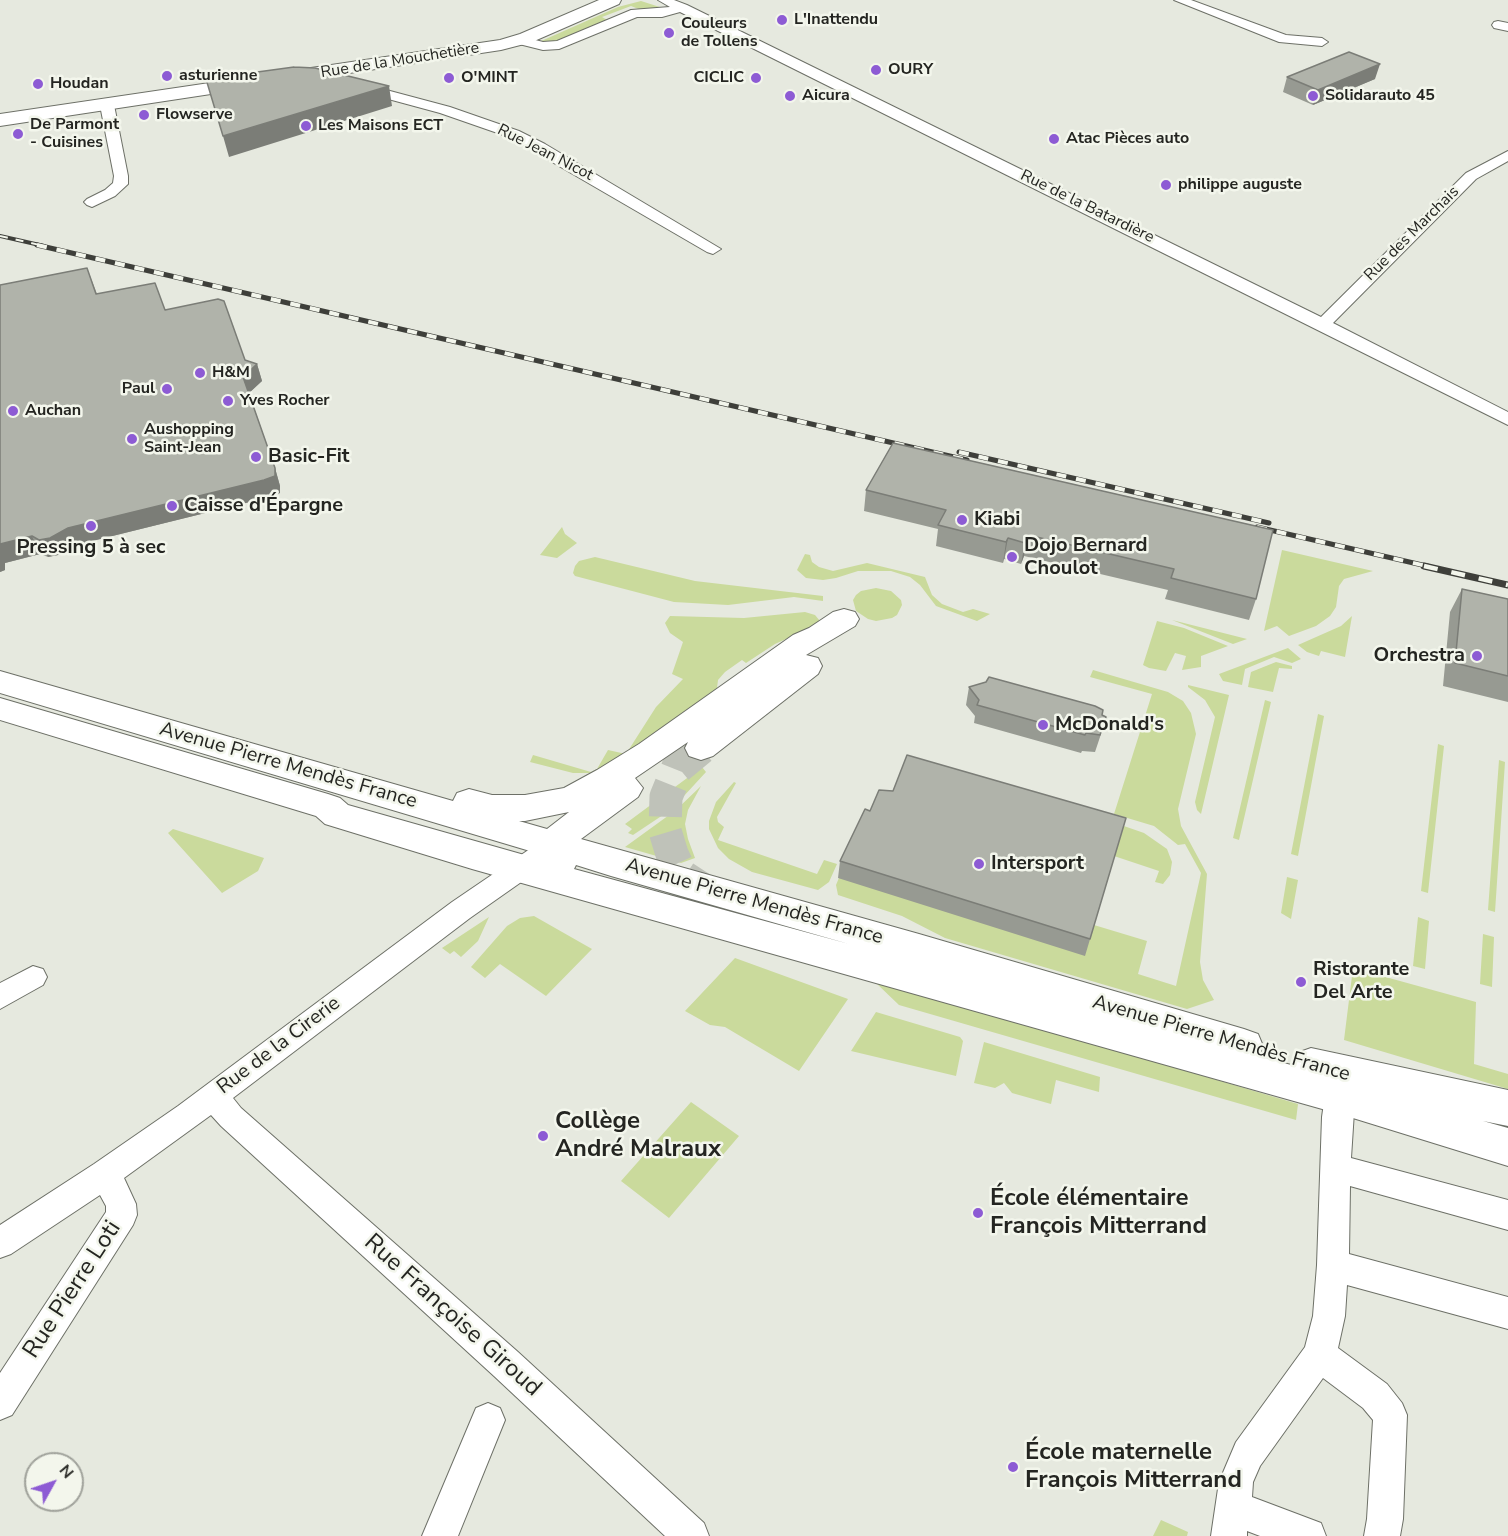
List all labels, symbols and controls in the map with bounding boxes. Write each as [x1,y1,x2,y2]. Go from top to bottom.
place label: L'Inattendu [794,10,878,30]
marker: L'Inattendu [775,13,789,27]
place label: Couleurs de Tollens [681,14,757,52]
marker: Couleurs de Tollens [662,26,676,40]
street label: Rue de la Mouchetière [319,39,481,83]
place label: OURY [888,60,933,80]
marker: OURY [869,63,883,77]
place label: asturienne [179,66,257,86]
place label: O'MINT [461,68,518,88]
place label: CICLIC [693,68,744,88]
marker: asturienne [160,69,174,83]
marker: O'MINT [442,71,456,85]
marker: CICLIC [749,71,763,85]
place label: Houdan [50,74,109,94]
marker: Houdan [31,77,45,91]
place label: Aicura [802,86,850,106]
place label: Solidarauto 45 [1325,86,1435,106]
marker: Aicura [783,89,797,103]
marker: Solidarauto 45 [1306,89,1320,103]
place label: Flowserve [156,105,233,125]
marker: Flowserve [137,108,151,122]
place label: De Parmont - Cuisines [30,115,119,153]
place label: Les Maisons ECT [318,116,443,136]
marker: Les Maisons ECT [299,119,313,133]
street label: Rue Jean Nicot [494,121,596,185]
marker: De Parmont - Cuisines [11,127,25,141]
place label: Atac Pièces auto [1066,129,1189,149]
marker: Atac Pièces auto [1047,132,1061,146]
street label: Rue de la Batardière [1017,166,1157,248]
place label: philippe auguste [1178,175,1302,195]
marker: philippe auguste [1159,178,1173,192]
street label: Rue des Marchais [1361,183,1463,285]
place label: H&M [212,363,250,383]
marker: H&M [193,366,207,380]
place label: Paul [122,379,155,399]
marker: Paul [160,382,174,396]
place label: Yves Rocher [240,391,330,411]
marker: Yves Rocher [221,394,235,408]
place label: Auchan [25,401,81,421]
marker: Auchan [6,404,20,418]
place label: Aushopping Saint-Jean [144,420,234,458]
marker: Aushopping Saint-Jean [125,432,139,446]
place label: Basic-Fit [268,445,349,469]
marker: Basic-Fit [249,450,263,464]
place label: Caisse d'Épargne [184,494,343,518]
marker: Caisse d'Épargne [165,499,179,513]
place label: Kiabi [974,508,1020,532]
marker: Kiabi [955,513,969,527]
marker: Pressing 5 à sec [84,519,98,533]
place label: Dojo Bernard Choulot [1024,534,1148,581]
place label: Pressing 5 à sec [17,536,165,560]
marker: Dojo Bernard Choulot [1005,550,1019,564]
place label: Orchestra [1374,644,1465,668]
marker: Orchestra [1470,649,1484,663]
place label: McDonald's [1055,713,1164,737]
street label: Avenue Pierre Mendès France [156,718,420,814]
marker: McDonald's [1036,718,1050,732]
place label: Intersport [991,852,1084,876]
street label: Avenue Pierre Mendès France [622,854,886,950]
marker: Intersport [972,857,986,871]
place label: Ristorante Del Arte [1313,958,1409,1005]
marker: Ristorante Del Arte [1294,975,1308,989]
street label: Avenue Pierre Mendès France [1089,991,1353,1087]
street label: Rue de la Cirerie [213,992,345,1100]
place label: Collège André Malraux [555,1108,721,1164]
marker: Collège André Malraux [536,1129,550,1143]
place label: École élémentaire François Mitterrand [990,1185,1207,1241]
marker: École élémentaire François Mitterrand [971,1206,985,1220]
street label: Rue Pierre Loti [18,1216,128,1364]
street label: Rue Françoise Giroud [357,1229,547,1403]
place label: École maternelle François Mitterrand [1025,1439,1242,1495]
north arrow [24,1452,84,1512]
text: N [54,1460,79,1483]
marker: École maternelle François Mitterrand [1006,1460,1020,1474]

